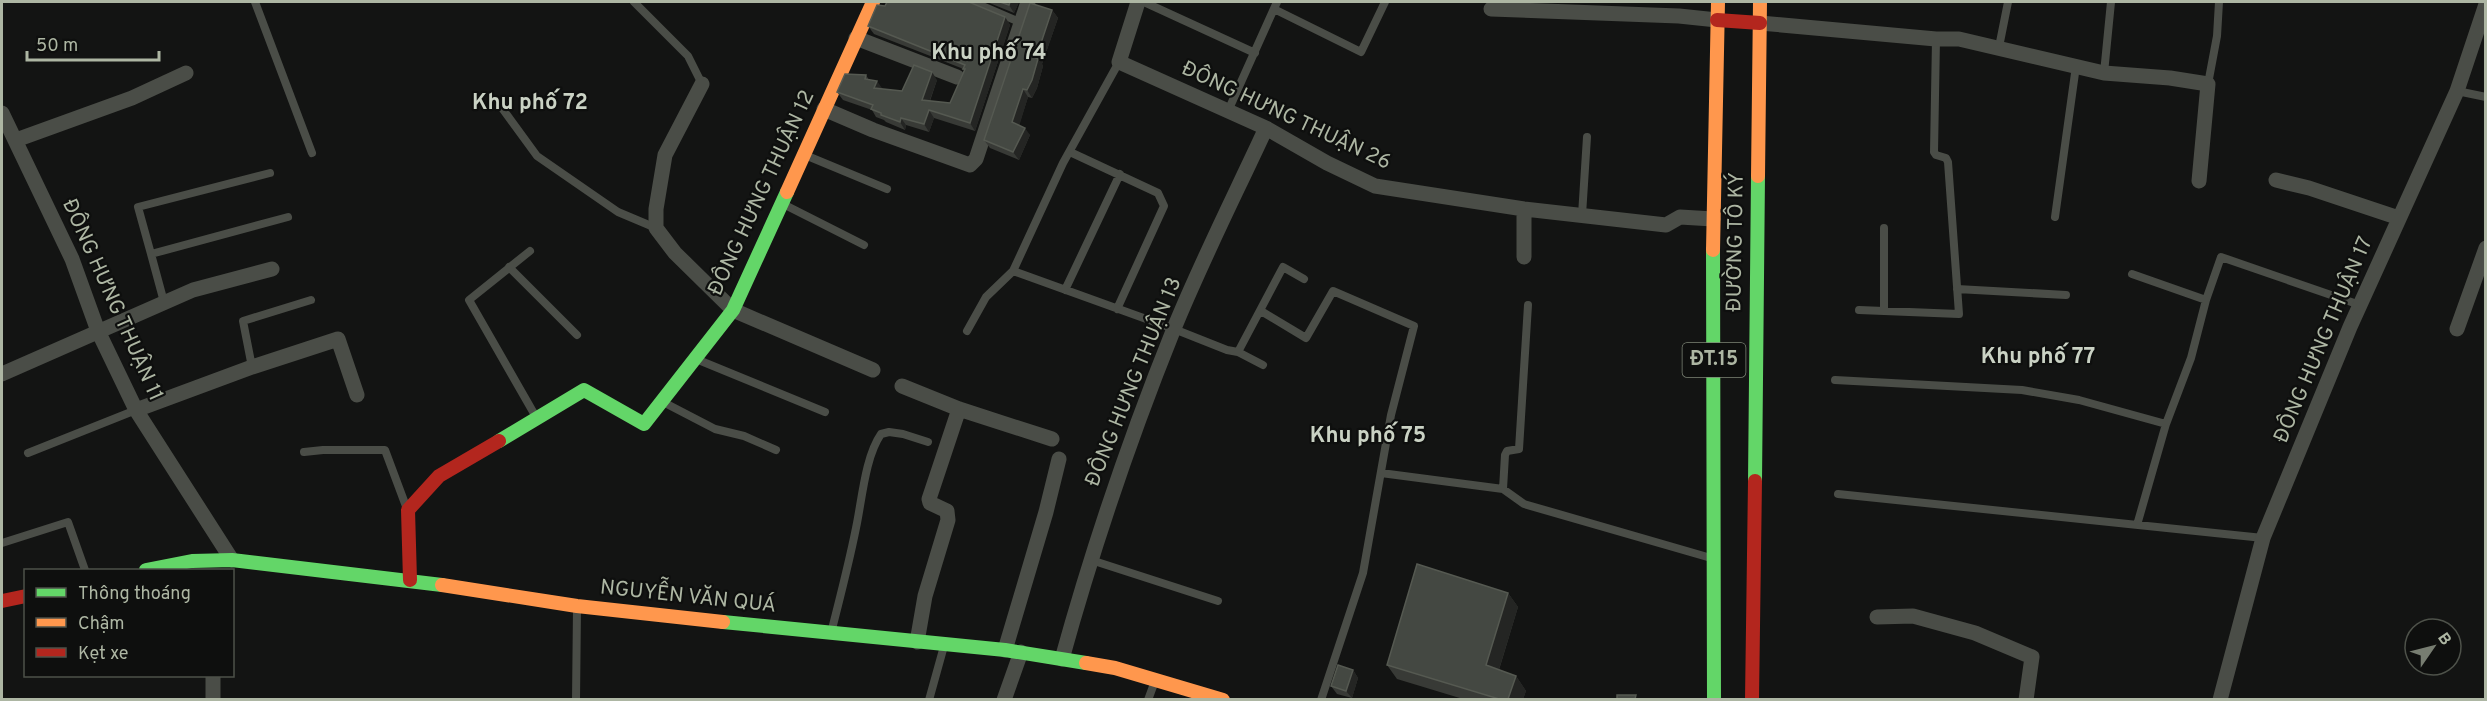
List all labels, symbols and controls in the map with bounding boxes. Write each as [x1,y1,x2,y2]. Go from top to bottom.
scale bar [27,24,159,62]
text: 50 m [36,35,78,58]
district label: Khu phố 74 [931,38,1047,67]
street label: ĐÔNG HƯNG THUẬN 26 [1177,55,1396,176]
street label: ĐÔNG HƯNG THUẬN 12 [702,86,821,300]
district label: Khu phố 72 [472,88,588,117]
street label: ĐƯỜNG TÔ KÝ [1720,172,1751,312]
street label: ĐÔNG HƯNG THUẬN 11 [55,194,170,405]
street label: ĐÔNG HƯNG THUẬN 17 [2267,232,2380,447]
street label: ĐÔNG HƯNG THUẬN 13 [1079,273,1188,491]
district label: Khu phố 77 [1981,342,2095,371]
road number: ĐT.15 [1682,343,1746,377]
district label: Khu phố 75 [1310,421,1426,450]
legend [24,569,234,677]
street label: NGUYỄN VĂN QUÁ [599,569,778,620]
text: Thông thoáng [78,583,191,606]
text: Chậm [78,613,125,636]
north arrow [2403,617,2463,677]
text: B [2432,629,2455,650]
text: Kẹt xe [78,643,128,666]

